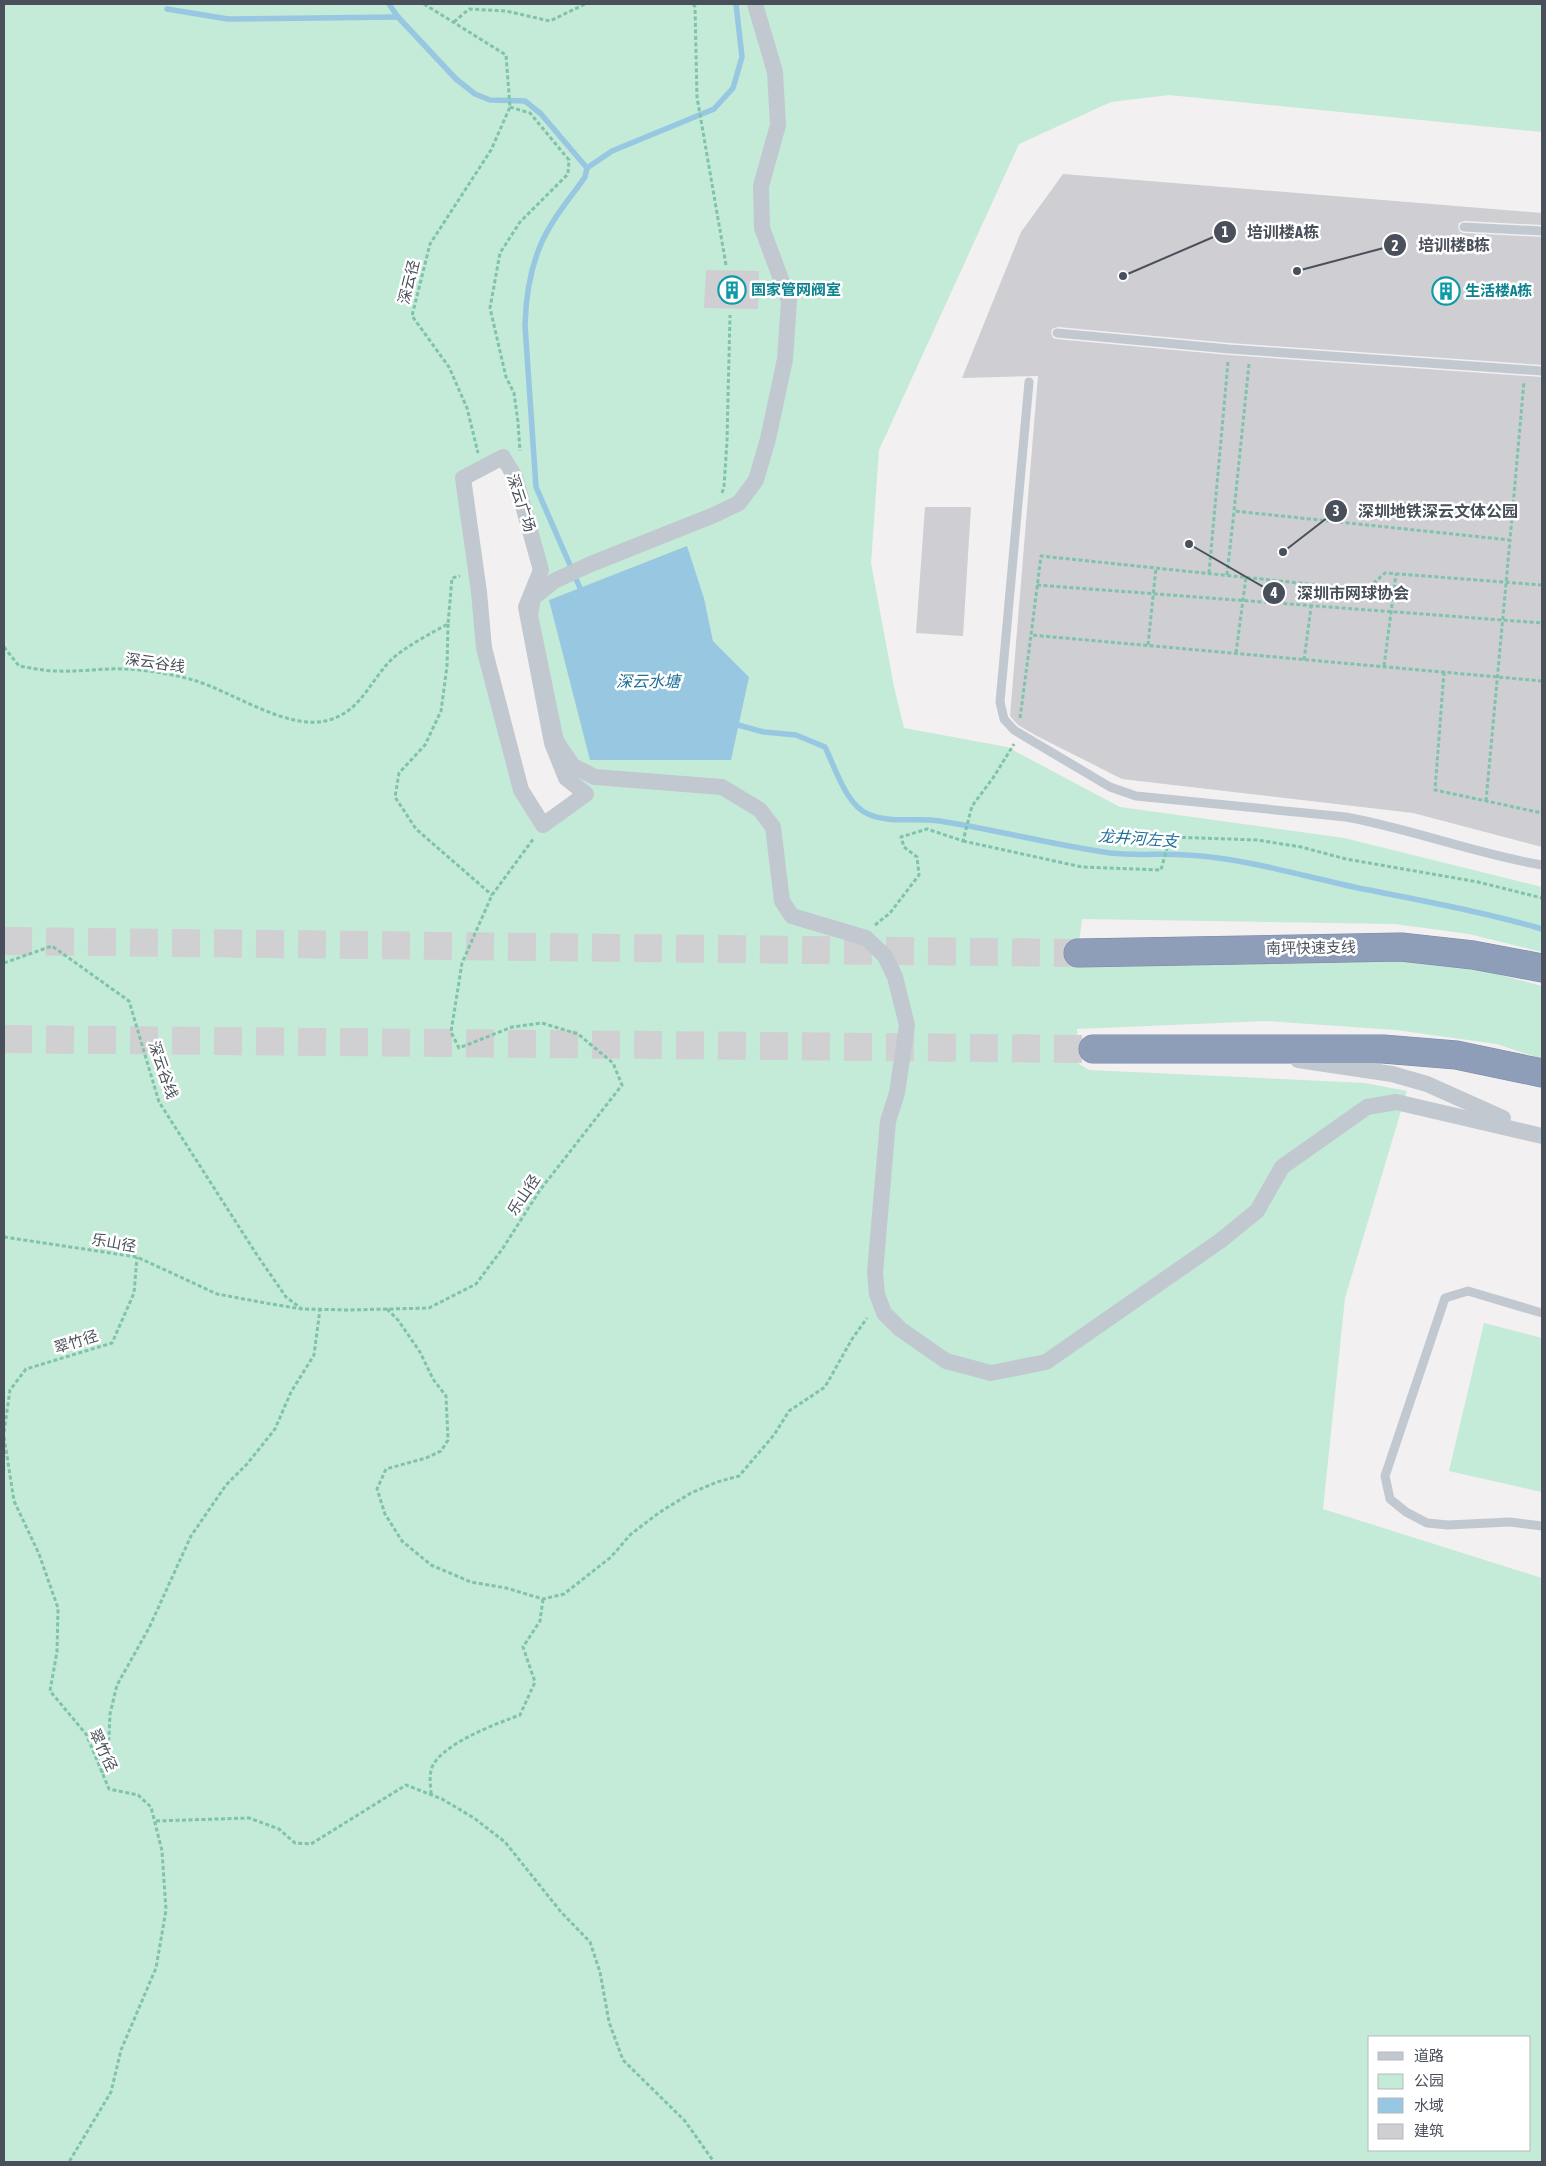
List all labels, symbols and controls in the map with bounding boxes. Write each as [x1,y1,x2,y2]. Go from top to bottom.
callout: 培训楼A栋 [1213,217,1329,248]
text: 1 [1221,223,1229,240]
text: 培训楼A栋 [1247,223,1319,241]
callout: 培训楼B栋 [1383,230,1499,261]
text: 培训楼B栋 [1418,236,1490,254]
text: 2 [1391,237,1399,254]
street label: 深云径 [395,258,422,306]
building icon: 国家管网阀室 [717,275,747,305]
building icon: 生活楼A栋 [1431,276,1461,306]
place label: 国家管网阀室 [751,281,841,298]
place label: 生活楼A栋 [1465,282,1532,299]
street label: 深云广场 [504,472,539,534]
callout: 深圳地铁深云文体公园 [1323,495,1528,526]
text: 3 [1332,502,1340,519]
text: 深圳地铁深云文体公园 [1358,502,1518,520]
callout: 深圳市网球协会 [1262,578,1419,609]
text: 4 [1269,584,1278,601]
text: 深圳市网球协会 [1297,584,1409,602]
street label: 深云谷线 [124,650,186,675]
water label: 深云水塘 [616,672,683,690]
water label: 龙井河左支 [1097,826,1181,850]
street label: 南坪快速支线 [1266,938,1356,957]
street label: 深云谷线 [146,1039,181,1101]
street label: 乐山径 [504,1171,543,1218]
street label: 乐山径 [90,1230,138,1255]
street label: 翠竹径 [52,1327,100,1356]
street label: 翠竹径 [86,1726,121,1774]
legend [1368,2036,1531,2151]
text: 道路 [1414,2047,1444,2064]
text: 公园 [1414,2072,1444,2089]
text: 水域 [1414,2097,1444,2114]
text: 建筑 [1414,2122,1444,2139]

